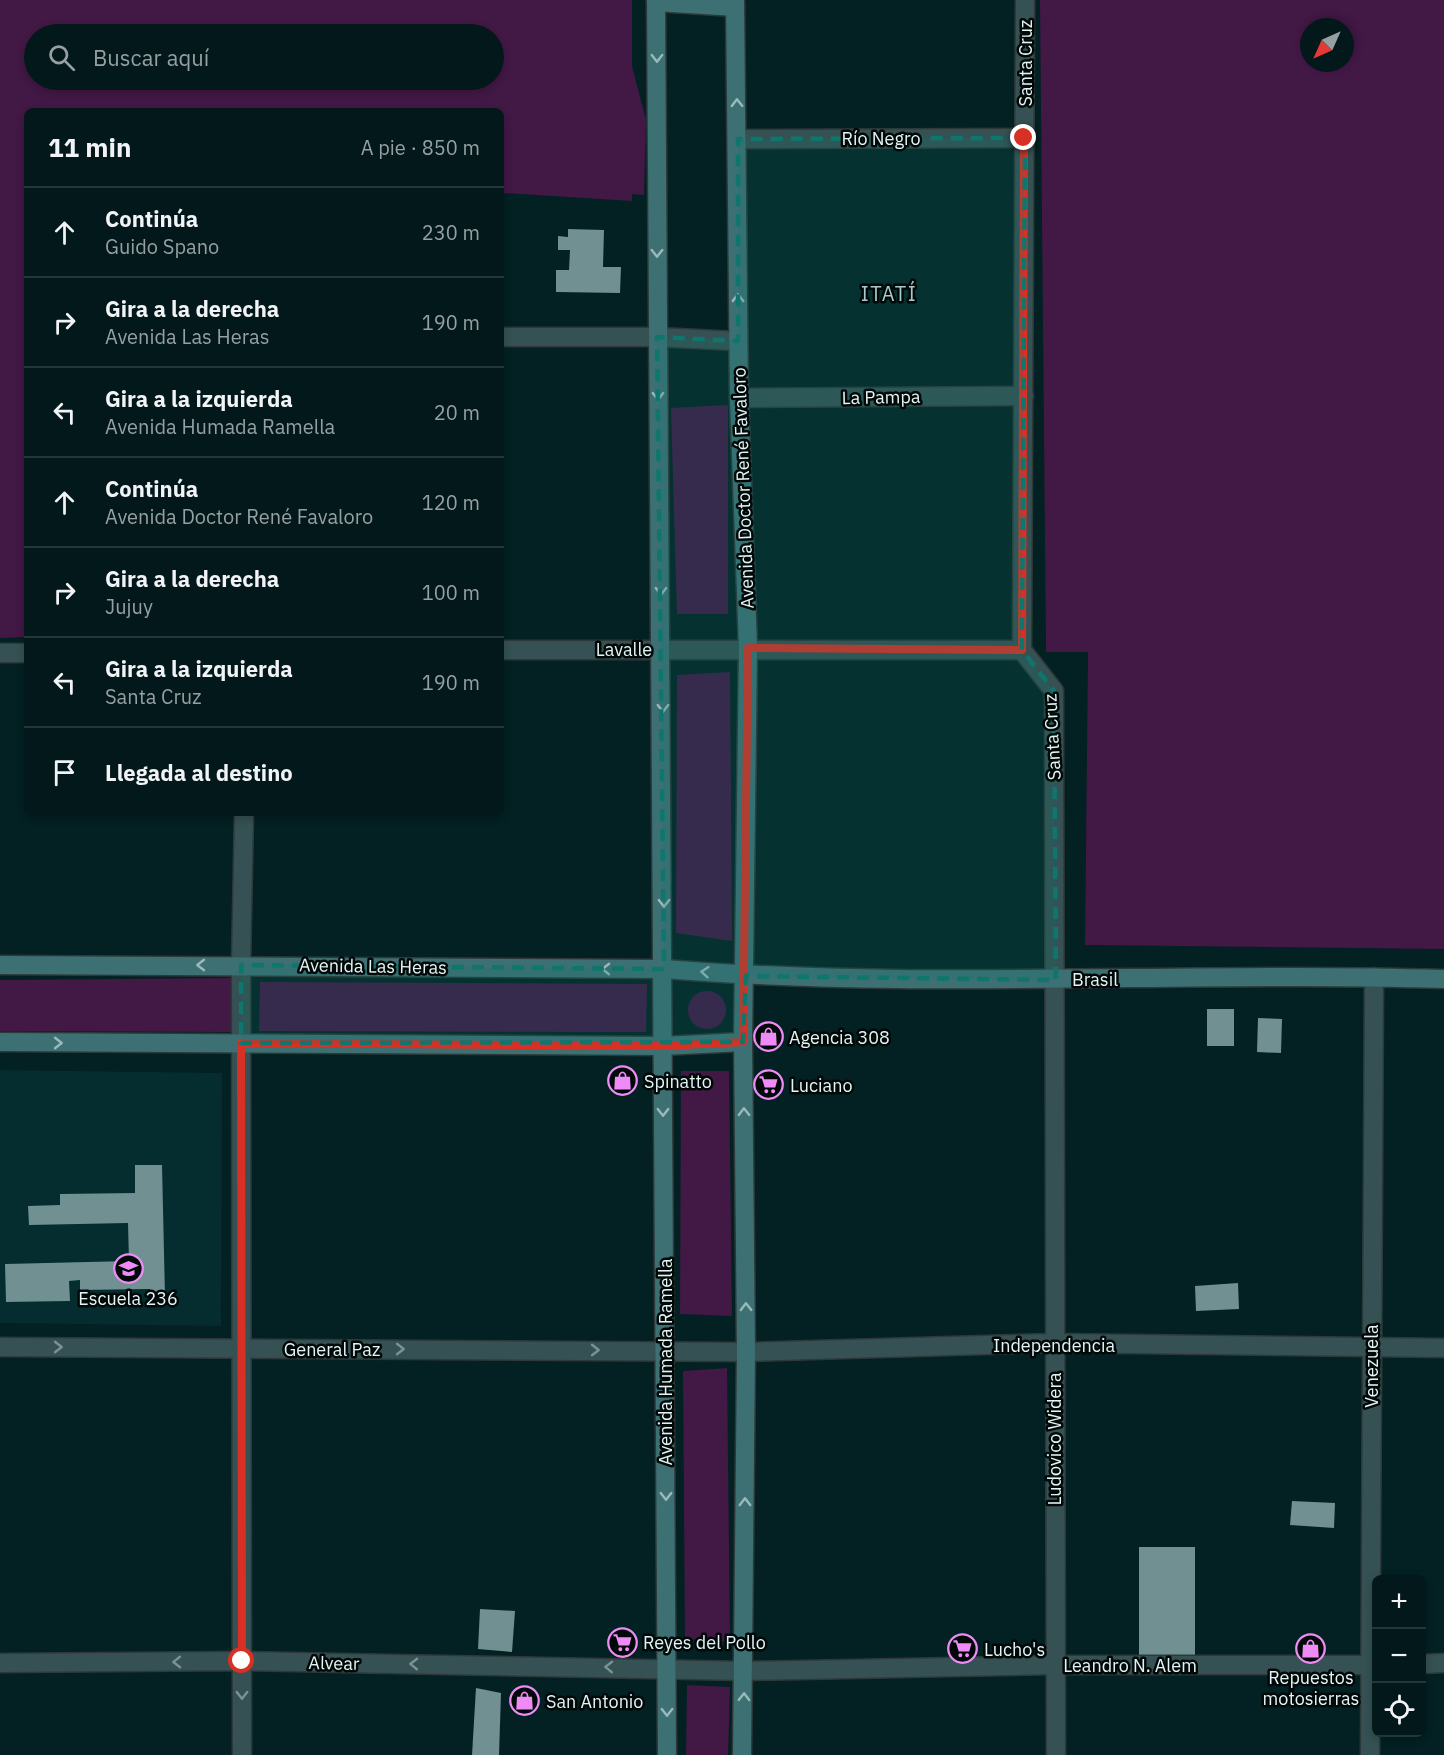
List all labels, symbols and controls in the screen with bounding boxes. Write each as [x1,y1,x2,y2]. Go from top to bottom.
north arrow [1300,18,1354,72]
street label: Santa Cruz [1014,20,1037,106]
search box [24,24,504,90]
icon: search [45,41,78,74]
text: Buscar aquí [93,43,209,72]
one-way arrow [651,54,663,63]
one-way arrow [731,98,743,107]
route end [1010,124,1036,150]
street label: Río Negro [841,127,921,150]
text: 11 min [48,130,132,164]
text: A pie · 850 m [361,134,480,161]
text: Continúa [105,204,198,233]
icon: ahead [48,216,81,249]
text: 230 m [422,219,480,246]
text: Guido Spano [105,233,219,260]
one-way arrow [651,249,663,258]
district label: ITATÍ [861,280,917,307]
one-way arrow [732,293,744,302]
text: Gira a la derecha [105,294,279,323]
icon: right [48,306,81,339]
text: 190 m [422,309,480,336]
text: Avenida Las Heras [105,323,269,350]
street label: Avenida Doctor René Favaloro [727,367,759,609]
text: Gira a la izquierda [105,384,293,413]
street label: La Pampa [841,385,921,409]
one-way arrow [652,391,664,400]
icon: left [48,396,81,429]
text: 20 m [434,399,480,426]
text: Avenida Humada Ramella [105,413,335,440]
text: Continúa [105,474,198,503]
icon: ahead [48,486,81,519]
text: 120 m [422,489,480,516]
text: Avenida Doctor René Favaloro [105,503,373,530]
text: Gira a la derecha [105,564,279,593]
icon: right [48,576,81,609]
text: 100 m [422,579,480,606]
one-way arrow [655,586,667,595]
text: Jujuy [105,593,153,620]
street label: Lavalle [596,638,652,661]
text: Gira a la izquierda [105,654,293,683]
icon: left [48,666,81,699]
text: 190 m [422,669,480,696]
text: Santa Cruz [105,683,201,710]
street label: Santa Cruz [1038,693,1066,781]
one-way arrow [657,703,669,712]
icon: arrive [48,756,81,789]
text: Llegada al destino [105,758,293,787]
one-way arrow [658,898,670,907]
street label: Avenida Las Heras [299,953,447,979]
one-way arrow [197,959,206,971]
one-way arrow [601,962,610,975]
one-way arrow [701,966,710,979]
street label: Brasil [1072,968,1118,991]
shop icon: Agencia 308 [752,1021,784,1053]
place label: Agencia 308 [789,1026,890,1049]
one-way arrow [54,1037,63,1049]
shop icon: Spinatto [607,1065,639,1097]
supermarket icon: Luciano [753,1069,785,1101]
place label: Spinatto [644,1070,712,1093]
place label: Luciano [790,1074,853,1097]
one-way arrow [657,1107,669,1116]
one-way arrow [738,1107,750,1116]
school or university icon: Escuela 236 [112,1253,144,1285]
street label: Avenida Humada Ramella [654,1258,677,1466]
place label: Escuela 236 [78,1287,178,1310]
one-way arrow [740,1302,752,1311]
street label: Venezuela [1360,1324,1383,1408]
street label: Independencia [993,1334,1115,1357]
street label: General Paz [284,1338,380,1361]
one-way arrow [54,1341,63,1353]
one-way arrow [396,1343,405,1355]
one-way arrow [591,1344,600,1356]
street label: Ludovico Widera [1043,1372,1066,1506]
one-way arrow [660,1491,672,1500]
one-way arrow [739,1497,751,1506]
map controls [1372,1575,1426,1737]
button: + [1372,1575,1426,1629]
supermarket icon: Reyes del Pollo [606,1626,638,1658]
button: − [1372,1629,1426,1683]
place label: Reyes del Pollo [643,1631,766,1654]
shop icon: Repuestos motosierras [1295,1632,1327,1664]
supermarket icon: Lucho's [947,1633,979,1665]
place label: Lucho's [984,1638,1045,1661]
route start [228,1647,254,1673]
street label: Alvear [308,1651,360,1675]
street label: Leandro N. Alem [1063,1654,1197,1677]
one-way arrow [172,1656,181,1668]
one-way arrow [409,1658,418,1670]
one-way arrow [604,1661,613,1673]
place label: Repuestos motosierras [1263,1666,1359,1710]
button: locate [1372,1683,1426,1737]
shop icon: San Antonio [509,1685,541,1717]
place label: San Antonio [546,1690,643,1713]
one-way arrow [235,1691,248,1700]
one-way arrow [737,1692,750,1701]
one-way arrow [661,1707,673,1716]

